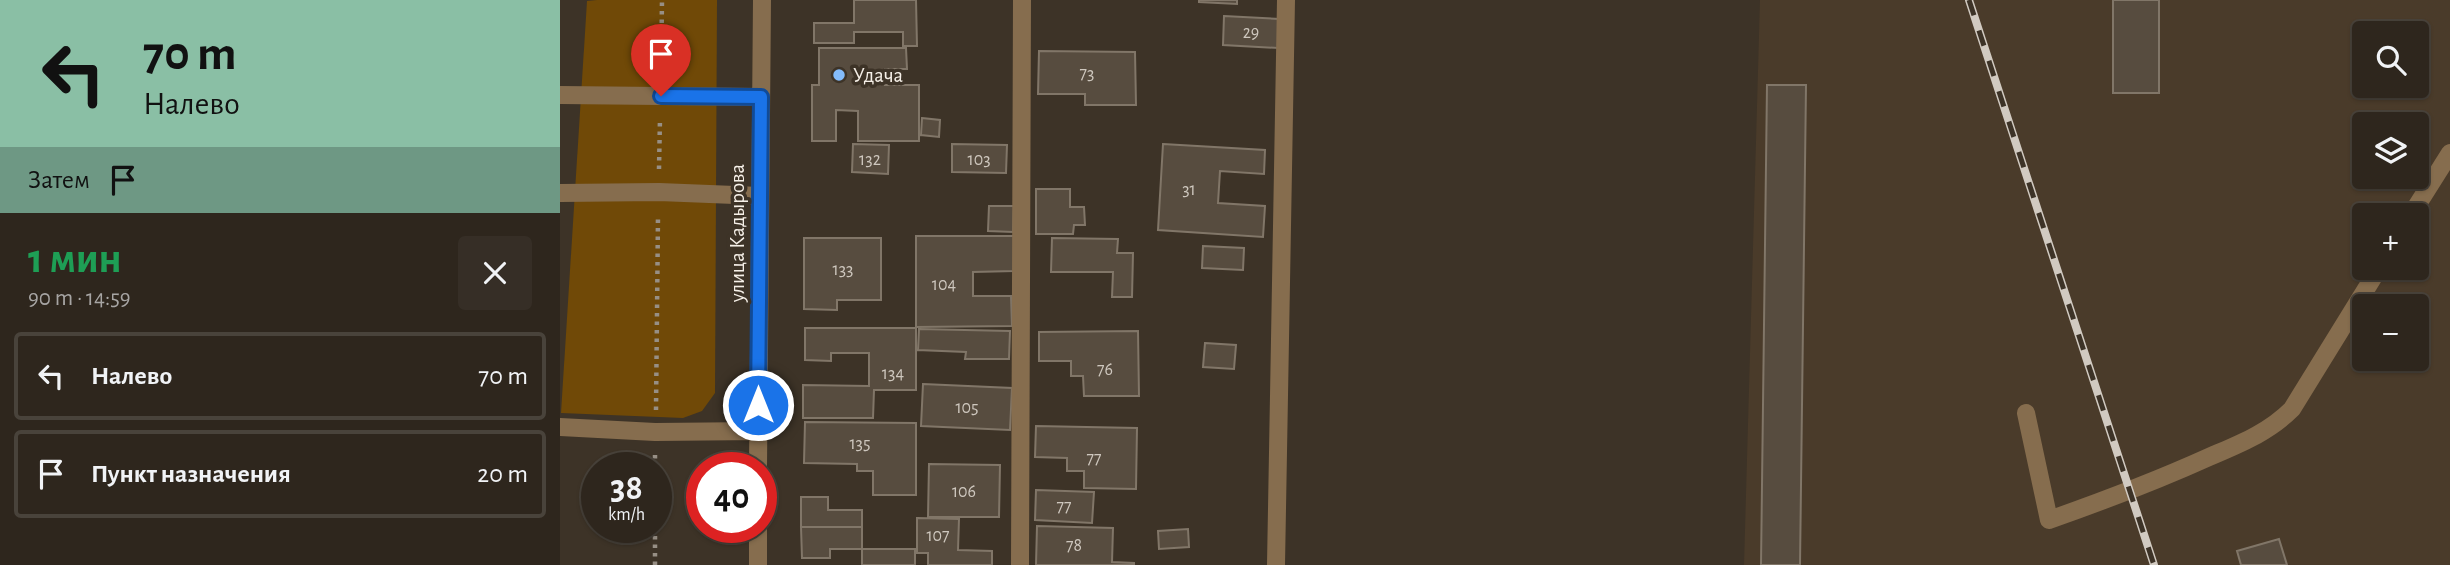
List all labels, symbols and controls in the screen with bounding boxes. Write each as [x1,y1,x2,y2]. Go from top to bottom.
map controls [2352,21,2429,371]
button: search [2352,21,2429,98]
pin [631,24,691,96]
house number: 29 [1243,24,1259,42]
icon: left [28,28,119,119]
text: 70 m [143,30,237,79]
icon: arrive [642,35,680,73]
place label: Удача [853,65,904,86]
house number: 73 [1080,65,1094,83]
marker: Удача [831,67,847,83]
text: Налево [143,88,240,120]
button: layers [2352,112,2429,189]
house number: 132 [859,151,881,169]
house number: 103 [967,151,991,169]
icon: arrive [104,161,142,199]
street label: улица Кадырова [727,163,748,303]
text: Затем [28,167,90,193]
house number: 31 [1182,181,1196,199]
button: + [2352,203,2429,280]
button: close [458,236,532,310]
text: 1 мин [28,238,122,280]
house number: 133 [832,261,854,279]
house number: 104 [932,276,957,294]
text: 90 m · 14:59 [28,287,131,310]
button: − [2352,294,2429,371]
icon: left [32,357,70,395]
house number: 76 [1097,361,1113,379]
text: Налево [91,363,172,389]
text: 70 m [478,363,528,389]
house number: 134 [882,365,904,383]
position arrow [721,368,795,442]
house number: 105 [955,399,979,417]
house number: 135 [849,435,871,453]
house number: 77 [1086,450,1102,468]
speed limit sign: 40 [686,452,777,543]
icon: arrive [32,455,70,493]
text: Пункт назначения [91,461,291,487]
text: 20 m [477,461,528,487]
text: 38 [610,471,643,506]
house number: 106 [952,483,976,501]
house number: 77 [1056,498,1072,516]
text: km/h [608,506,645,524]
house number: 107 [926,527,950,545]
house number: 78 [1066,537,1082,555]

